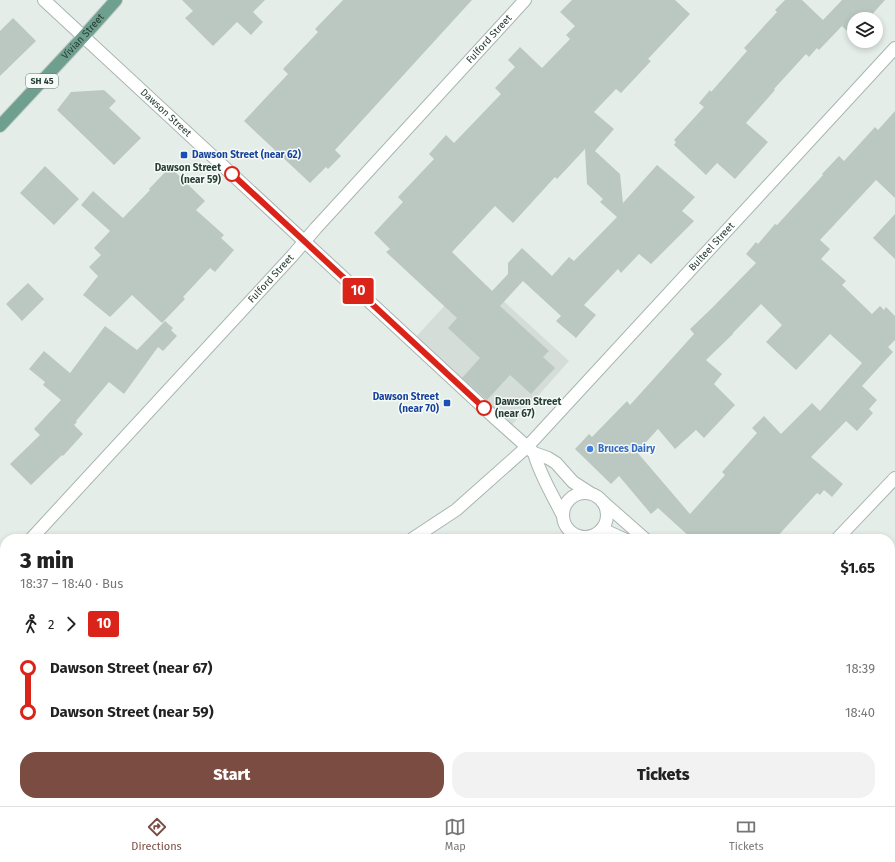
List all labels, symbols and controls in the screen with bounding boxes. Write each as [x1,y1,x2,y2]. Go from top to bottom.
street label: Vivian Street [59,11,107,62]
street label: Fulford Street [464,12,515,66]
map controls [847,12,883,48]
button: layers [847,12,883,48]
road number: SH 45 [26,74,58,88]
street label: Dawson Street [138,86,194,140]
place label: Dawson Street (near 62) [192,148,302,161]
marker: Dawson Street (near 62) [179,150,189,160]
place label: Dawson Street (near 59) [155,162,222,186]
marker: Dawson Street (near 59) [224,166,240,182]
street label: Bulteel Street [686,220,737,274]
street label: Fulford Street [246,252,297,306]
line badge: 10 [340,278,376,304]
text: 10 [351,282,365,299]
place label: Dawson Street (near 70) [373,391,440,415]
place label: Dawson Street (near 67) [495,396,561,420]
marker: Dawson Street (near 70) [442,398,452,408]
marker: Dawson Street (near 67) [476,400,492,416]
place label: Bruces Dairy [598,443,656,455]
marker: Bruces Dairy [585,444,595,454]
text: 3 min [20,547,74,574]
text: $1.65 [840,559,875,577]
text: 18:37 – 18:40 · Bus [20,576,123,591]
icon: walk [20,613,42,635]
icon: forward [60,613,82,635]
text: 10 [96,615,111,632]
text: 2 [48,617,54,632]
text: Dawson Street (near 67) [50,659,212,677]
text: 18:39 [846,661,875,676]
text: Dawson Street (near 59) [50,703,214,721]
text: 18:40 [845,705,875,720]
button: Start [20,752,444,798]
button: Tickets [452,752,875,798]
tab: Directions [131,816,182,853]
tab: Map [444,816,466,853]
tab: Tickets [729,816,764,853]

